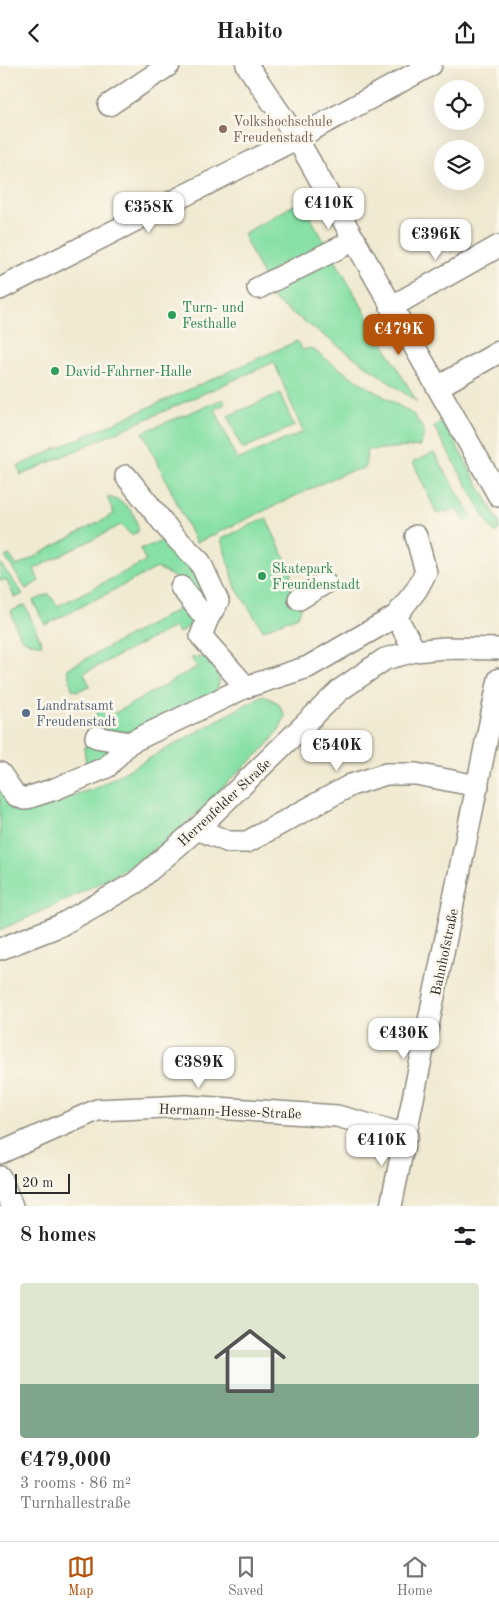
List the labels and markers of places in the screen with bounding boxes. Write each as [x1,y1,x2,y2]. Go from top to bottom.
place label: Volkshochschule Freudenstadt [233,115,332,145]
marker: Volkshochschule Freudenstadt [217,123,229,135]
pin: €410K [294,187,364,230]
pin: €358K [114,191,184,234]
pin: €396K [401,219,471,261]
place label: Turn- und Festhalle [182,301,244,331]
marker: Turn- und Festhalle [166,309,178,321]
pin: €479K [364,313,434,356]
marker: David-Fahrner-Halle [49,365,61,377]
place label: David-Fahrner-Halle [65,365,192,379]
place label: Skatepark Freundenstadt [272,562,360,592]
marker: Skatepark Freundenstadt [256,570,268,582]
place label: Landratsamt Freudenstadt [36,699,117,729]
marker: Landratsamt Freudenstadt [20,707,32,719]
pin: €540K [302,729,372,772]
pin: €430K [369,1017,439,1060]
pin: €389K [164,1047,234,1089]
pin: €410K [347,1125,417,1167]

